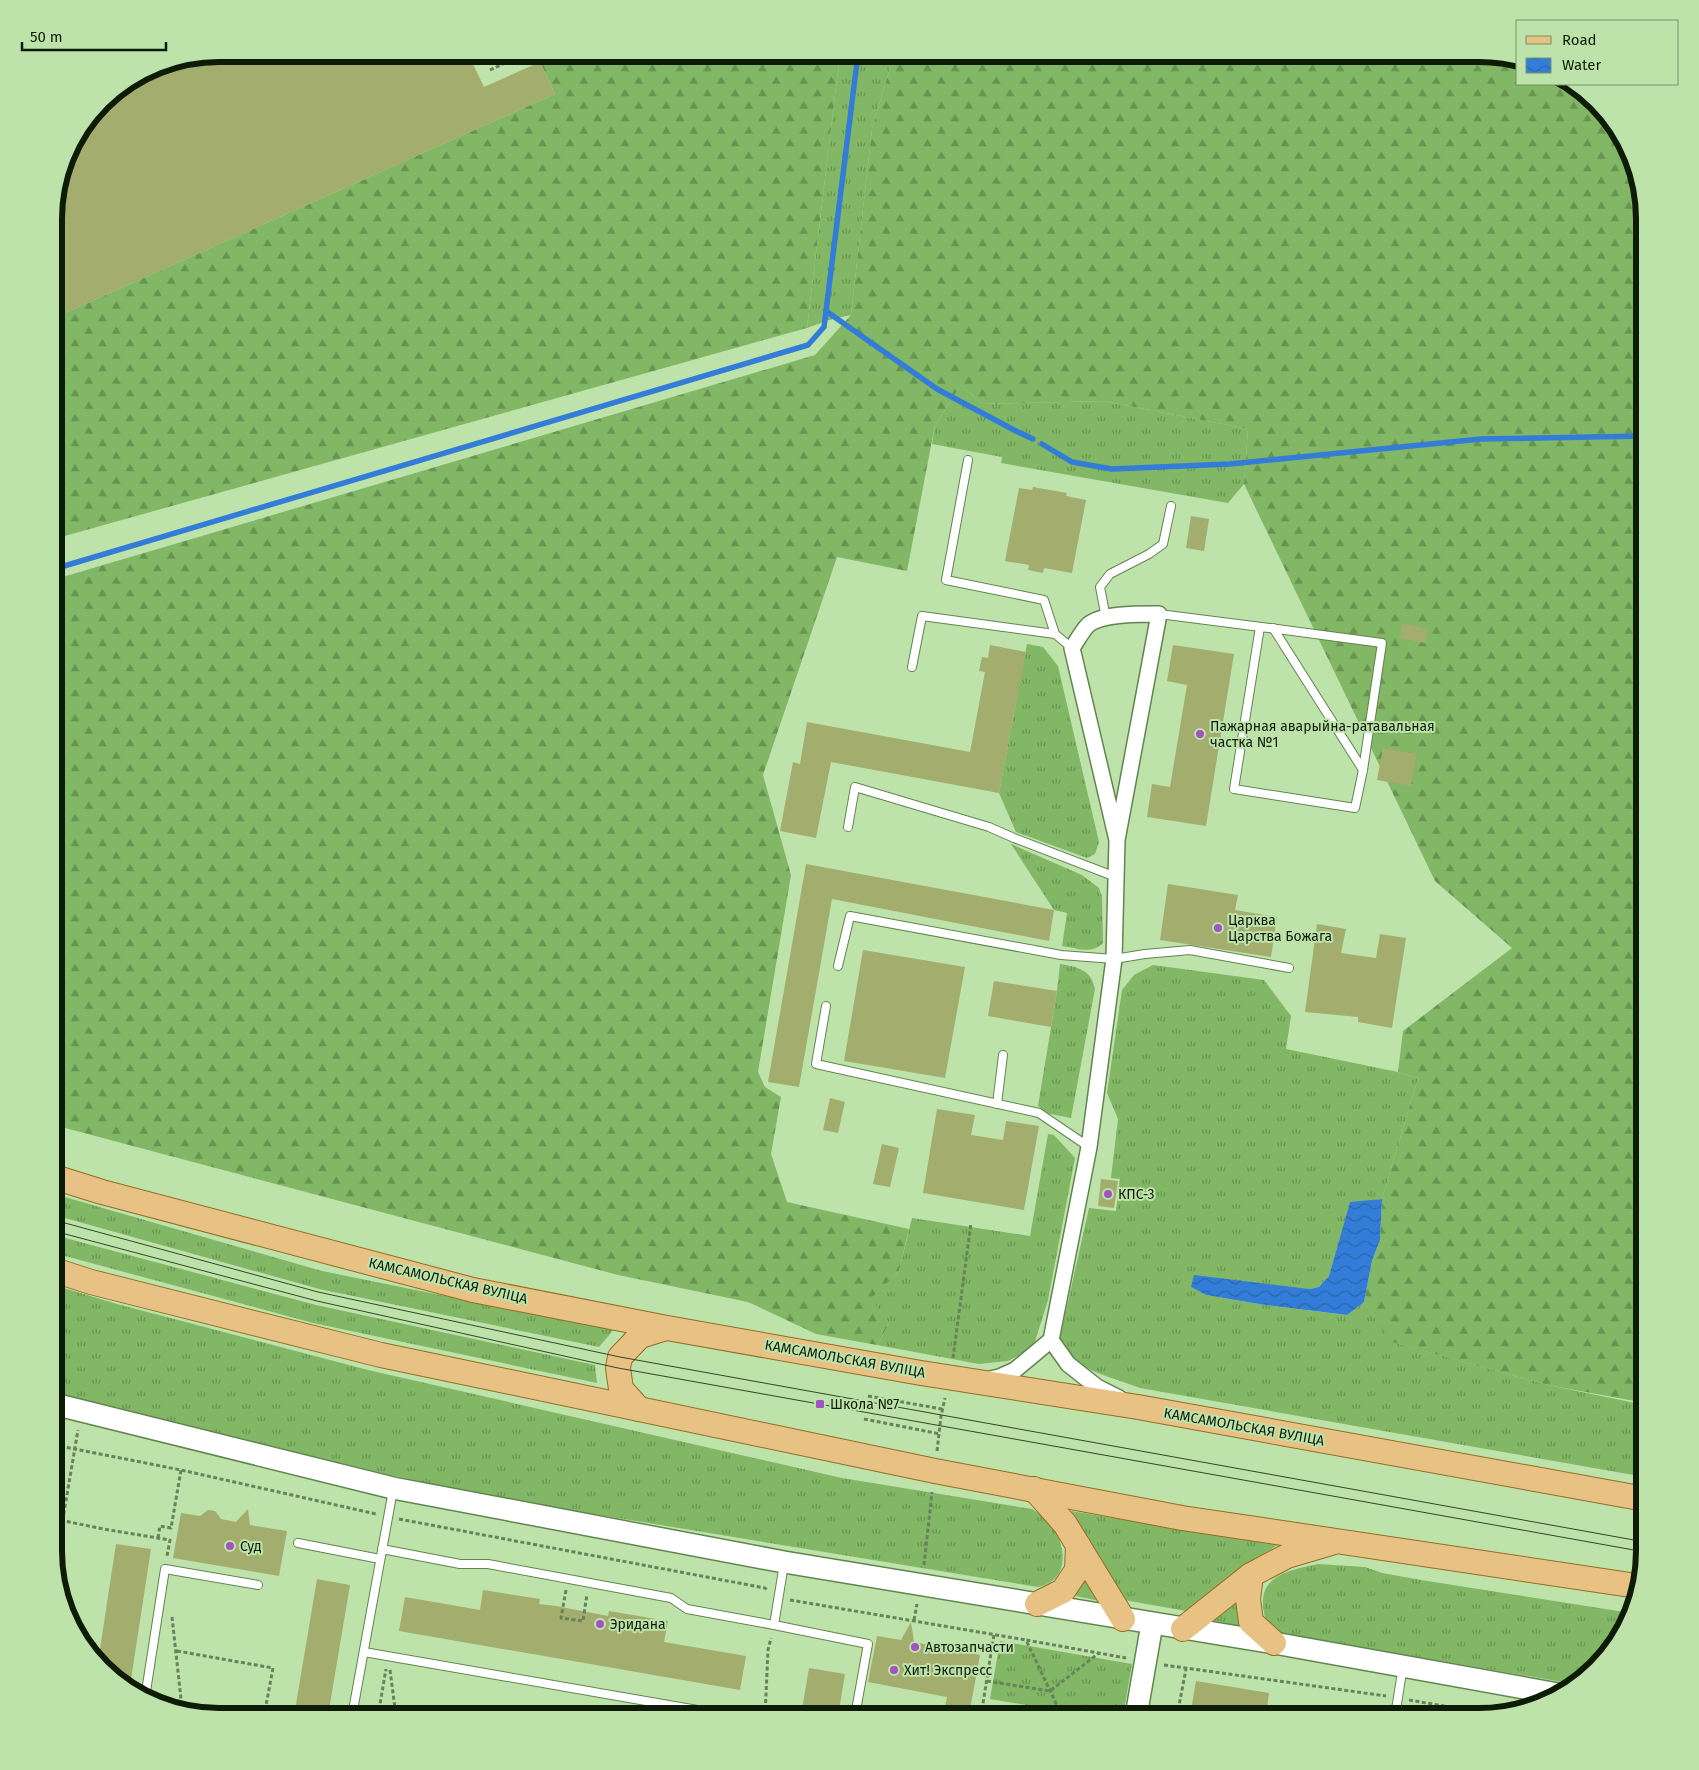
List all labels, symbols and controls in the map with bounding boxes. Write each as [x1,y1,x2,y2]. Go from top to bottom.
scale bar [22,20,166,52]
legend [1516,20,1679,85]
text: 50 m [30,28,63,46]
text: Road [1562,31,1597,49]
text: Water [1562,56,1601,74]
place label: Пажарная аварыйна-ратавальная частка №1 [1210,718,1435,751]
marker: Пажарная аварыйна-ратавальная частка №1 [1194,728,1206,740]
place label: Царква Царства Божага [1228,912,1332,945]
marker: Царква Царства Божага [1212,922,1224,934]
place label: КПС-3 [1118,1186,1154,1203]
marker: КПС-3 [1102,1188,1114,1200]
street label: КАМСАМОЛЬСКАЯ ВУЛІЦА [367,1254,529,1308]
street label: КАМСАМОЛЬСКАЯ ВУЛІЦА [763,1337,927,1381]
place label: Школа №7 [830,1396,899,1413]
marker: Школа №7 [814,1398,826,1410]
street label: КАМСАМОЛЬСКАЯ ВУЛІЦА [1162,1405,1326,1449]
place label: Суд [240,1538,262,1555]
marker: Суд [224,1540,236,1552]
place label: Эридана [610,1616,666,1633]
marker: Эридана [594,1618,606,1630]
place label: Автозапчасти [925,1639,1014,1656]
marker: Автозапчасти [909,1641,921,1653]
place label: Хит! Экспресс [904,1662,993,1679]
marker: Хит! Экспресс [888,1664,900,1676]

